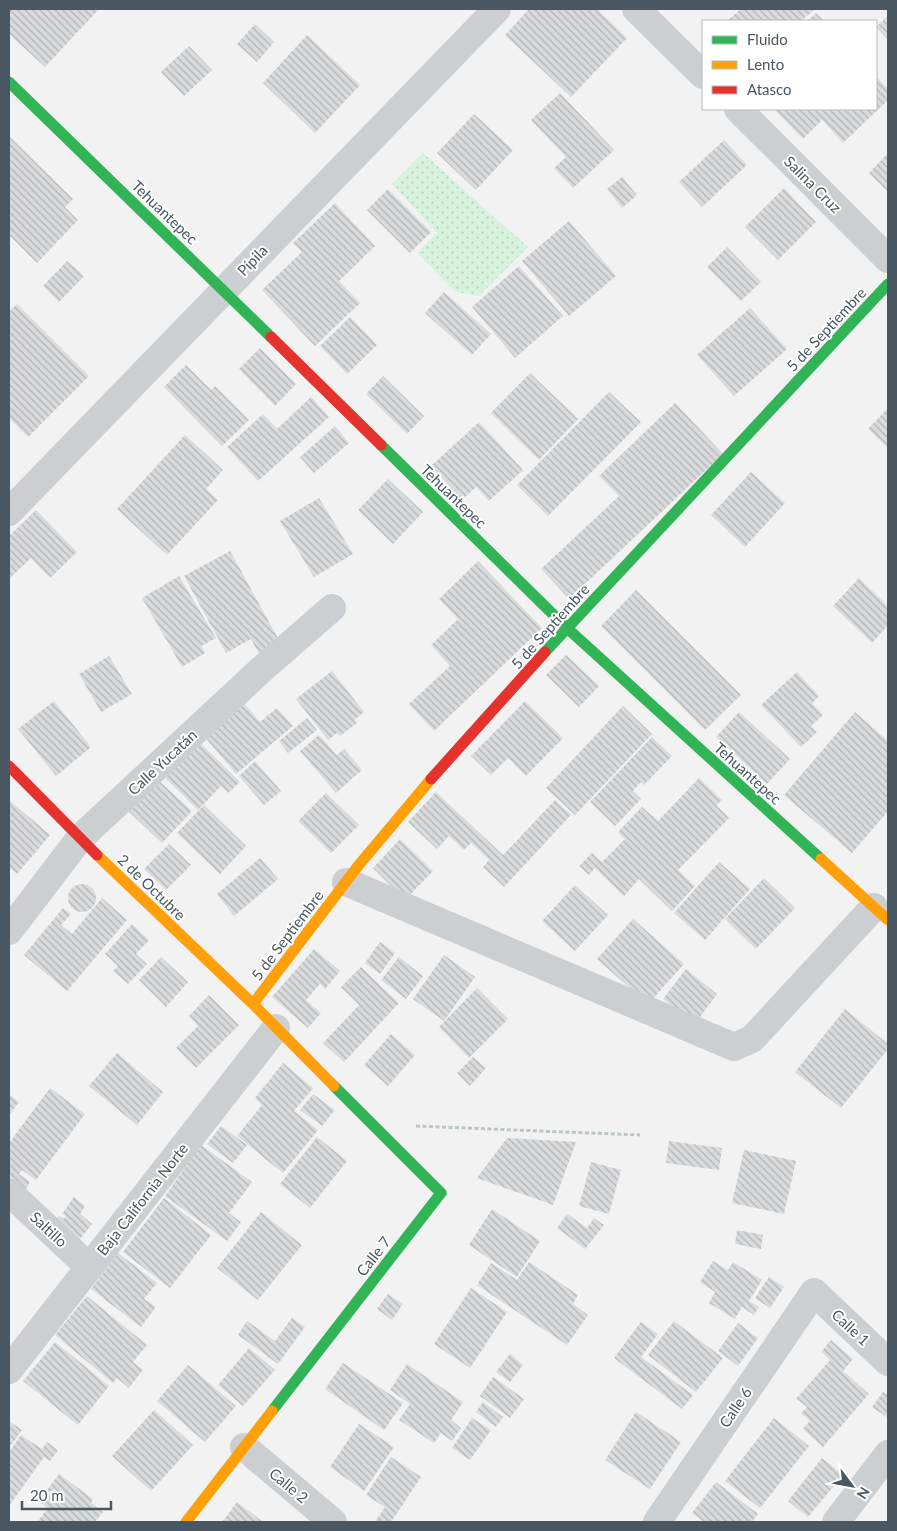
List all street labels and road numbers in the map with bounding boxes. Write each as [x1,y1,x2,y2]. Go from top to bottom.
street label: Salina Cruz [781,152,845,216]
street label: Tehuantepec [128,176,202,248]
street label: Pípila [233,241,271,279]
street label: 5 de Septiembre [783,283,869,375]
street label: Tehuantepec [417,460,491,532]
street label: 5 de Septiembre [507,580,593,672]
street label: Calle Yucatán [124,725,200,799]
street label: Tehuantepec [711,738,785,808]
street label: 2 de Octubre [114,850,190,924]
street label: 5 de Septiembre [247,886,327,984]
street label: Baja California Norte [93,1139,191,1259]
street label: Saltillo [27,1207,71,1251]
street label: Calle 7 [352,1232,394,1279]
street label: Calle 1 [828,1305,874,1349]
street label: Calle 6 [715,1383,755,1431]
street label: Calle 2 [266,1464,312,1506]

